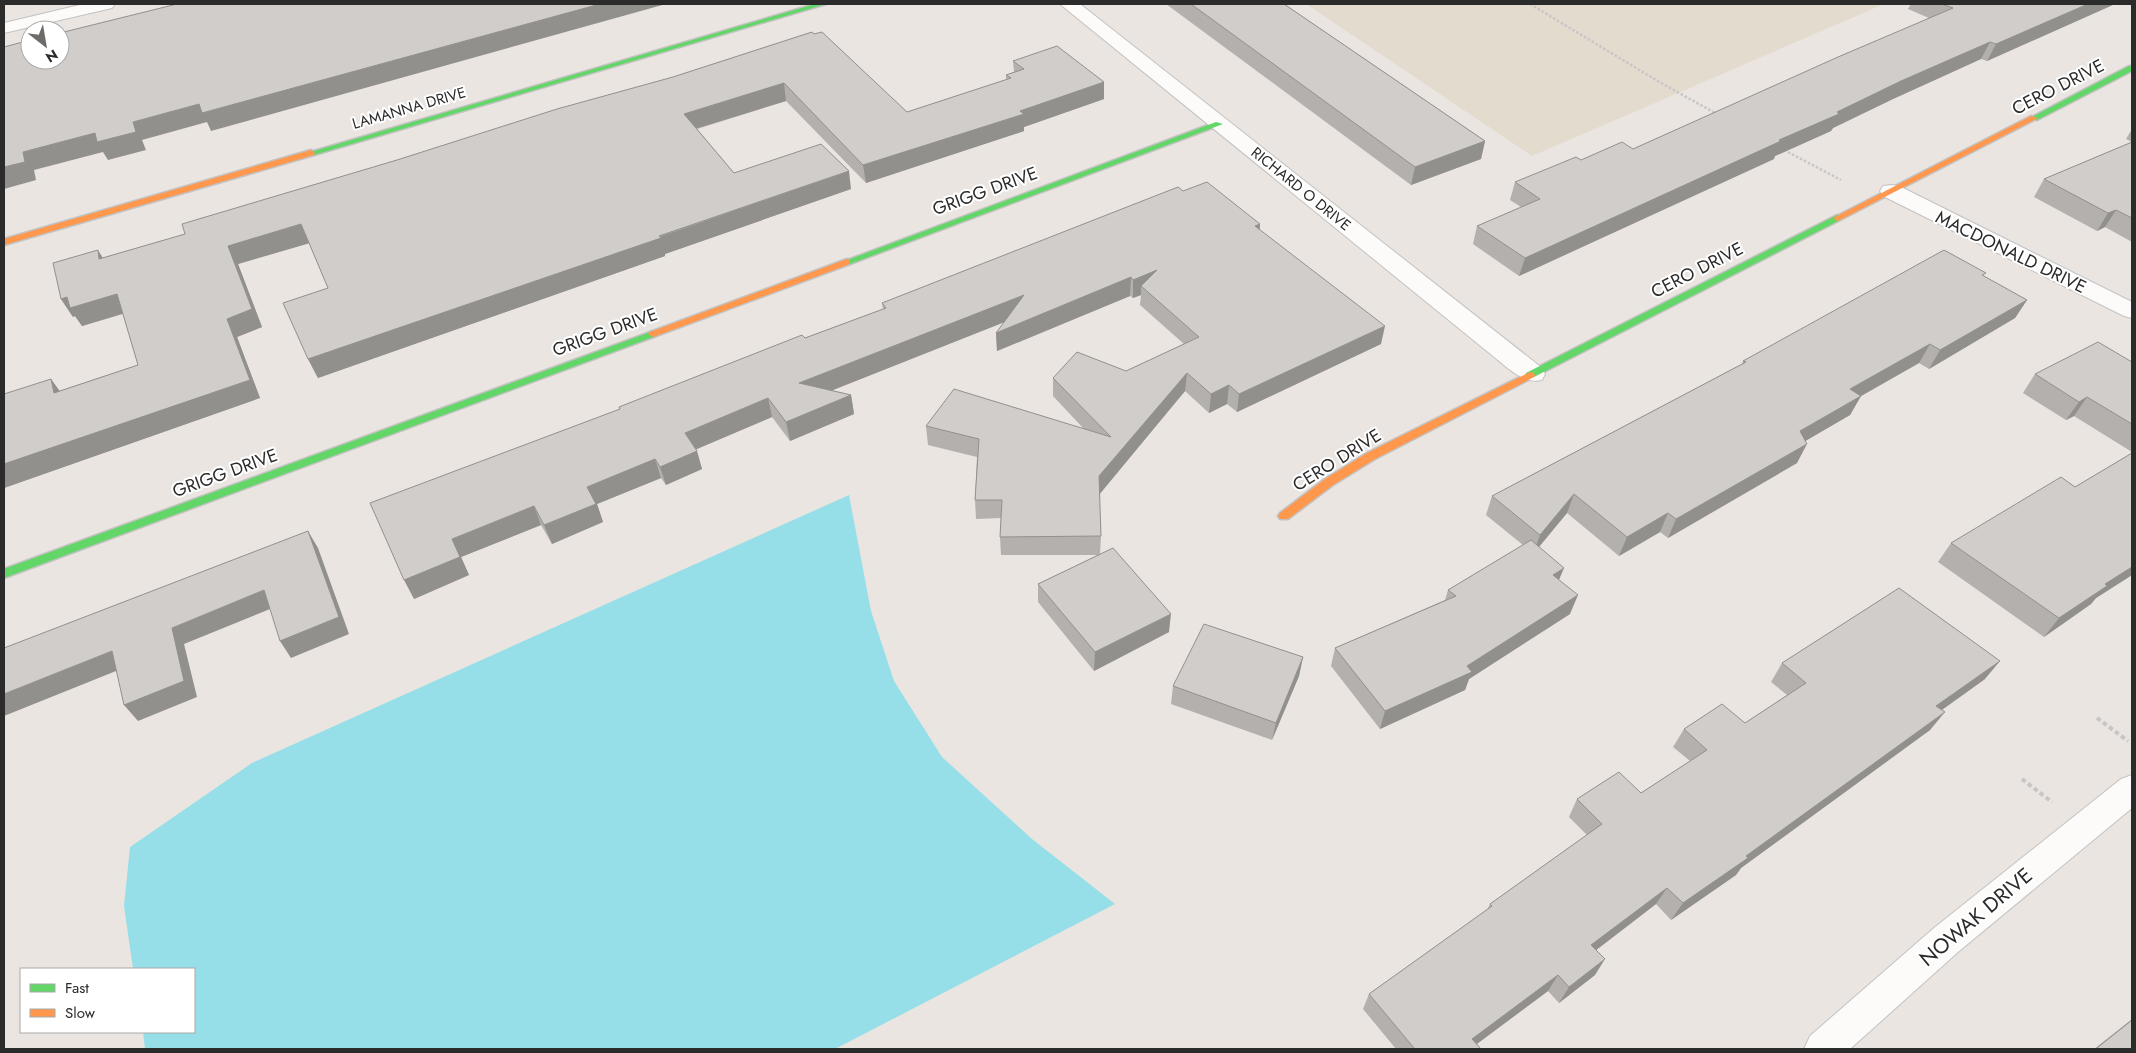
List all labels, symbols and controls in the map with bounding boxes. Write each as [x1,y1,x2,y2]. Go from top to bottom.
north arrow [20,20,70,70]
text: N [42,45,62,68]
street label: CERO DRIVE [2007,53,2109,121]
street label: LAMANNA DRIVE [350,81,468,135]
street label: RICHARD O DRIVE [1246,142,1356,236]
street label: GRIGG DRIVE [929,160,1041,222]
street label: MACDONALD DRIVE [1931,204,2091,300]
street label: CERO DRIVE [1646,236,1748,304]
street label: GRIGG DRIVE [549,301,661,363]
street label: CERO DRIVE [1288,422,1386,498]
street label: GRIGG DRIVE [169,442,281,504]
street label: NOWAK DRIVE [1913,861,2039,973]
legend [20,968,195,1033]
text: Fast [65,977,89,999]
text: Slow [65,1002,96,1024]

